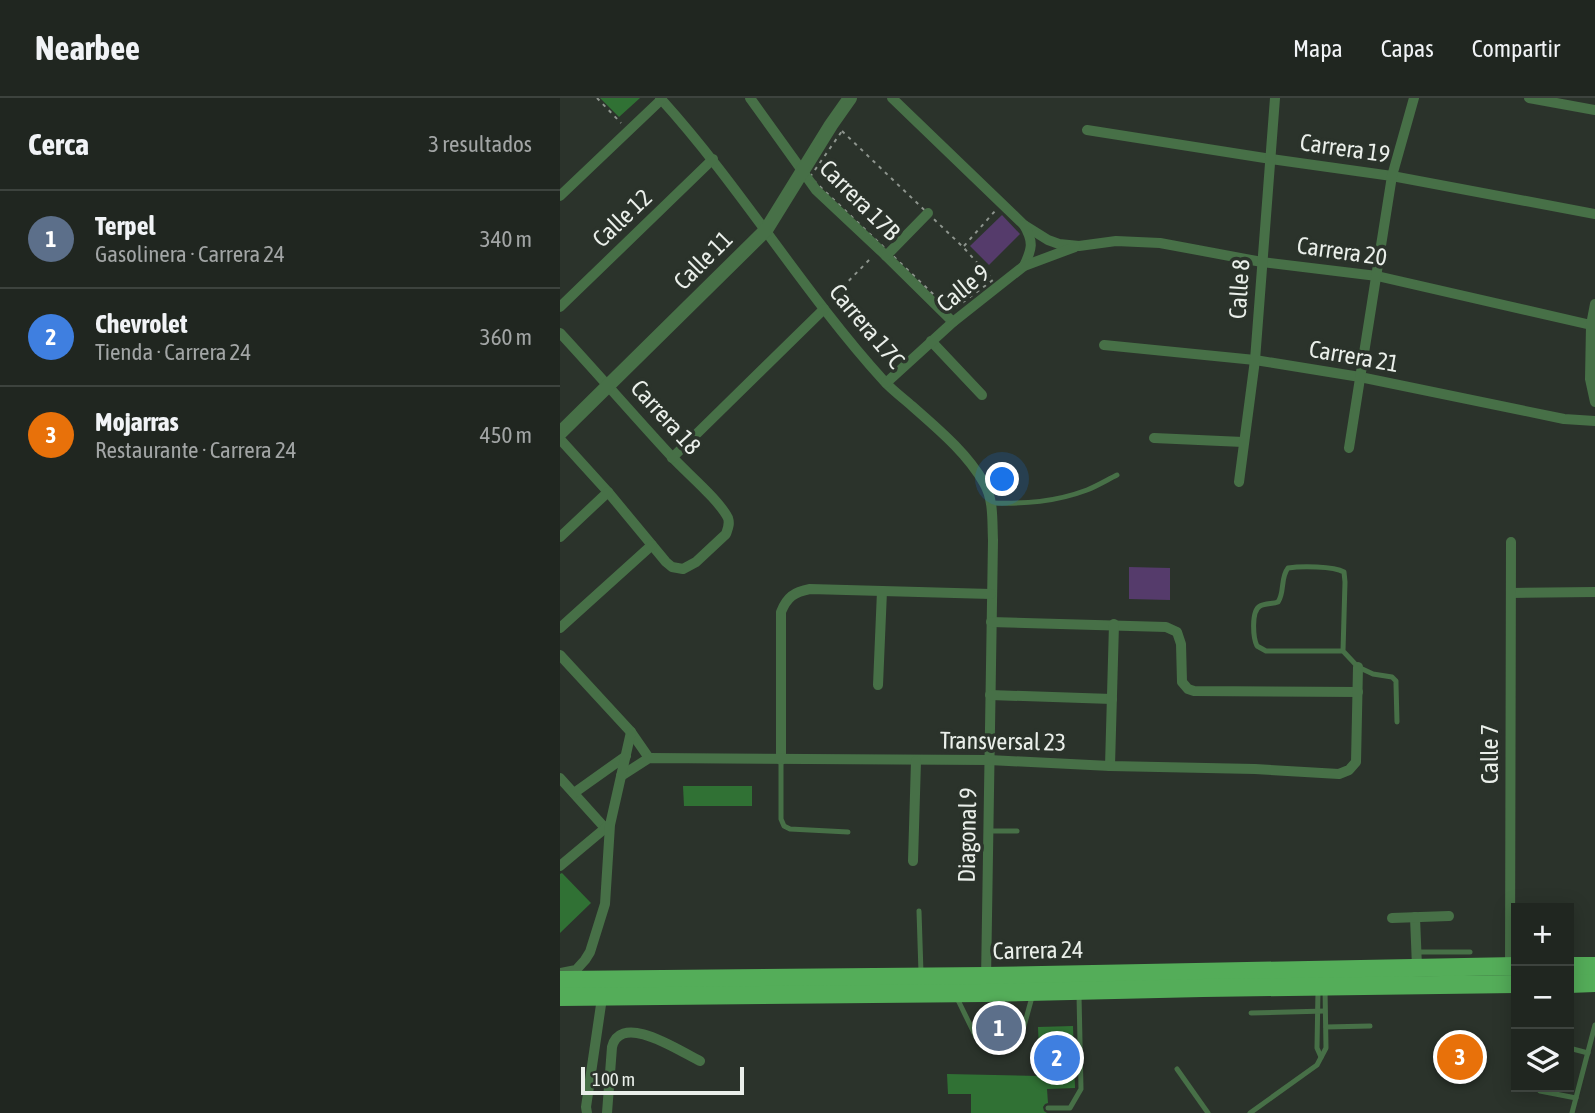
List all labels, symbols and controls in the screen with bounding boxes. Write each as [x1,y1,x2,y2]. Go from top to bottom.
text: Nearbee [35,29,140,67]
text: Mapa [1293,35,1343,62]
text: Capas [1381,35,1434,62]
text: Compartir [1472,35,1560,62]
text: Cerca [28,127,89,161]
street label: Carrera 19 [1298,128,1392,168]
text: 3 resultados [428,131,532,157]
street label: Carrera 17B [814,154,906,246]
street label: Calle 12 [587,184,657,252]
text: Terpel [95,211,155,241]
street label: Calle 11 [668,225,738,295]
text: 1 [46,226,56,252]
text: 340 m [480,226,532,252]
street label: Carrera 20 [1295,231,1389,271]
text: Gasolinera · Carrera 24 [95,241,285,267]
street label: Calle 8 [1223,258,1255,320]
street label: Calle 9 [931,259,995,317]
street label: Carrera 17C [824,278,910,374]
text: Chevrolet [95,309,187,339]
text: 2 [46,324,56,350]
text: 360 m [480,324,532,350]
street label: Carrera 21 [1307,335,1401,377]
text: Tienda · Carrera 24 [95,339,251,365]
street label: Carrera 18 [626,374,706,460]
text: Mojarras [95,407,179,437]
text: 3 [46,422,56,448]
text: 450 m [480,422,532,448]
text: Restaurante · Carrera 24 [95,437,297,463]
your location [985,462,1019,496]
street label: Calle 7 [1476,724,1503,784]
street label: Transversal 23 [940,726,1066,756]
street label: Diagonal 9 [953,787,981,883]
map controls [1511,903,1574,1092]
button: + [1511,903,1574,966]
street label: Carrera 24 [992,936,1084,964]
button: − [1511,966,1574,1029]
pin: 1 [976,1002,1022,1054]
button: layers [1511,1029,1574,1092]
pin: 3 [1437,1031,1483,1083]
pin: 2 [1034,1032,1080,1084]
scale bar [581,1064,744,1096]
text: 100 m [592,1068,635,1090]

